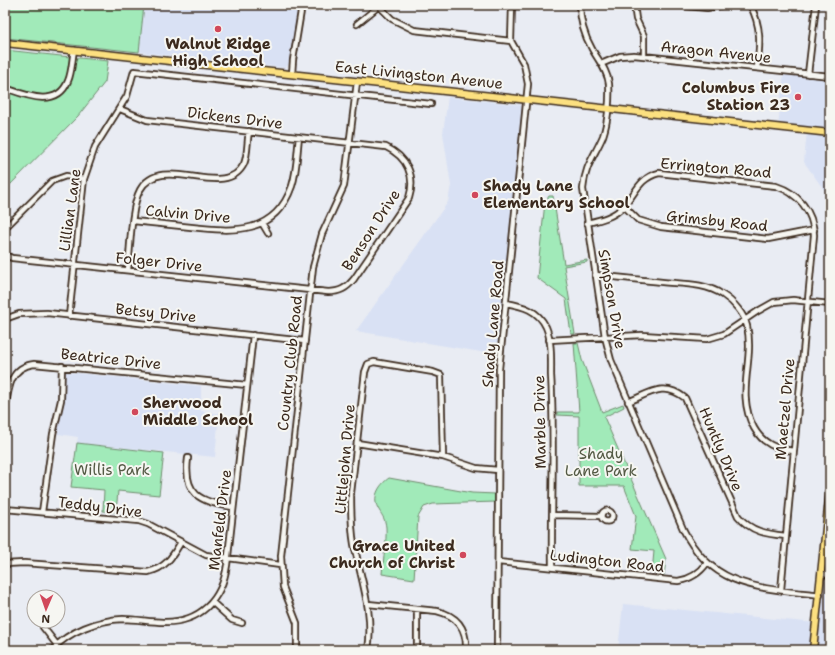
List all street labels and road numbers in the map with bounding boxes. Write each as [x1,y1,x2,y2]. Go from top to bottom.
street label: Aragon Avenue [660,36,772,68]
street label: East Livingston Avenue [334,56,504,94]
street label: Dickens Drive [186,102,284,134]
street label: Errington Road [660,153,773,183]
street label: Lillian Lane [54,167,86,253]
street label: Benson Drive [337,185,405,275]
street label: Calvin Drive [144,200,232,228]
street label: Grimsby Road [665,206,769,236]
street label: Folger Drive [114,247,204,277]
street label: Simpson Drive [593,248,631,350]
street label: Shady Lane Road [477,259,509,388]
street label: Country Club Road [273,294,307,432]
street label: Betsy Drive [115,299,197,327]
street label: Beatrice Drive [60,344,162,374]
street label: Maetzel Drive [771,357,799,461]
street label: Marble Drive [529,375,551,469]
street label: Littlejohn Drive [330,403,360,515]
street label: Huntly Drive [694,404,748,494]
street label: Manfeld Drive [204,468,236,572]
street label: Teddy Drive [57,492,143,522]
street label: Ludington Road [549,545,666,577]

